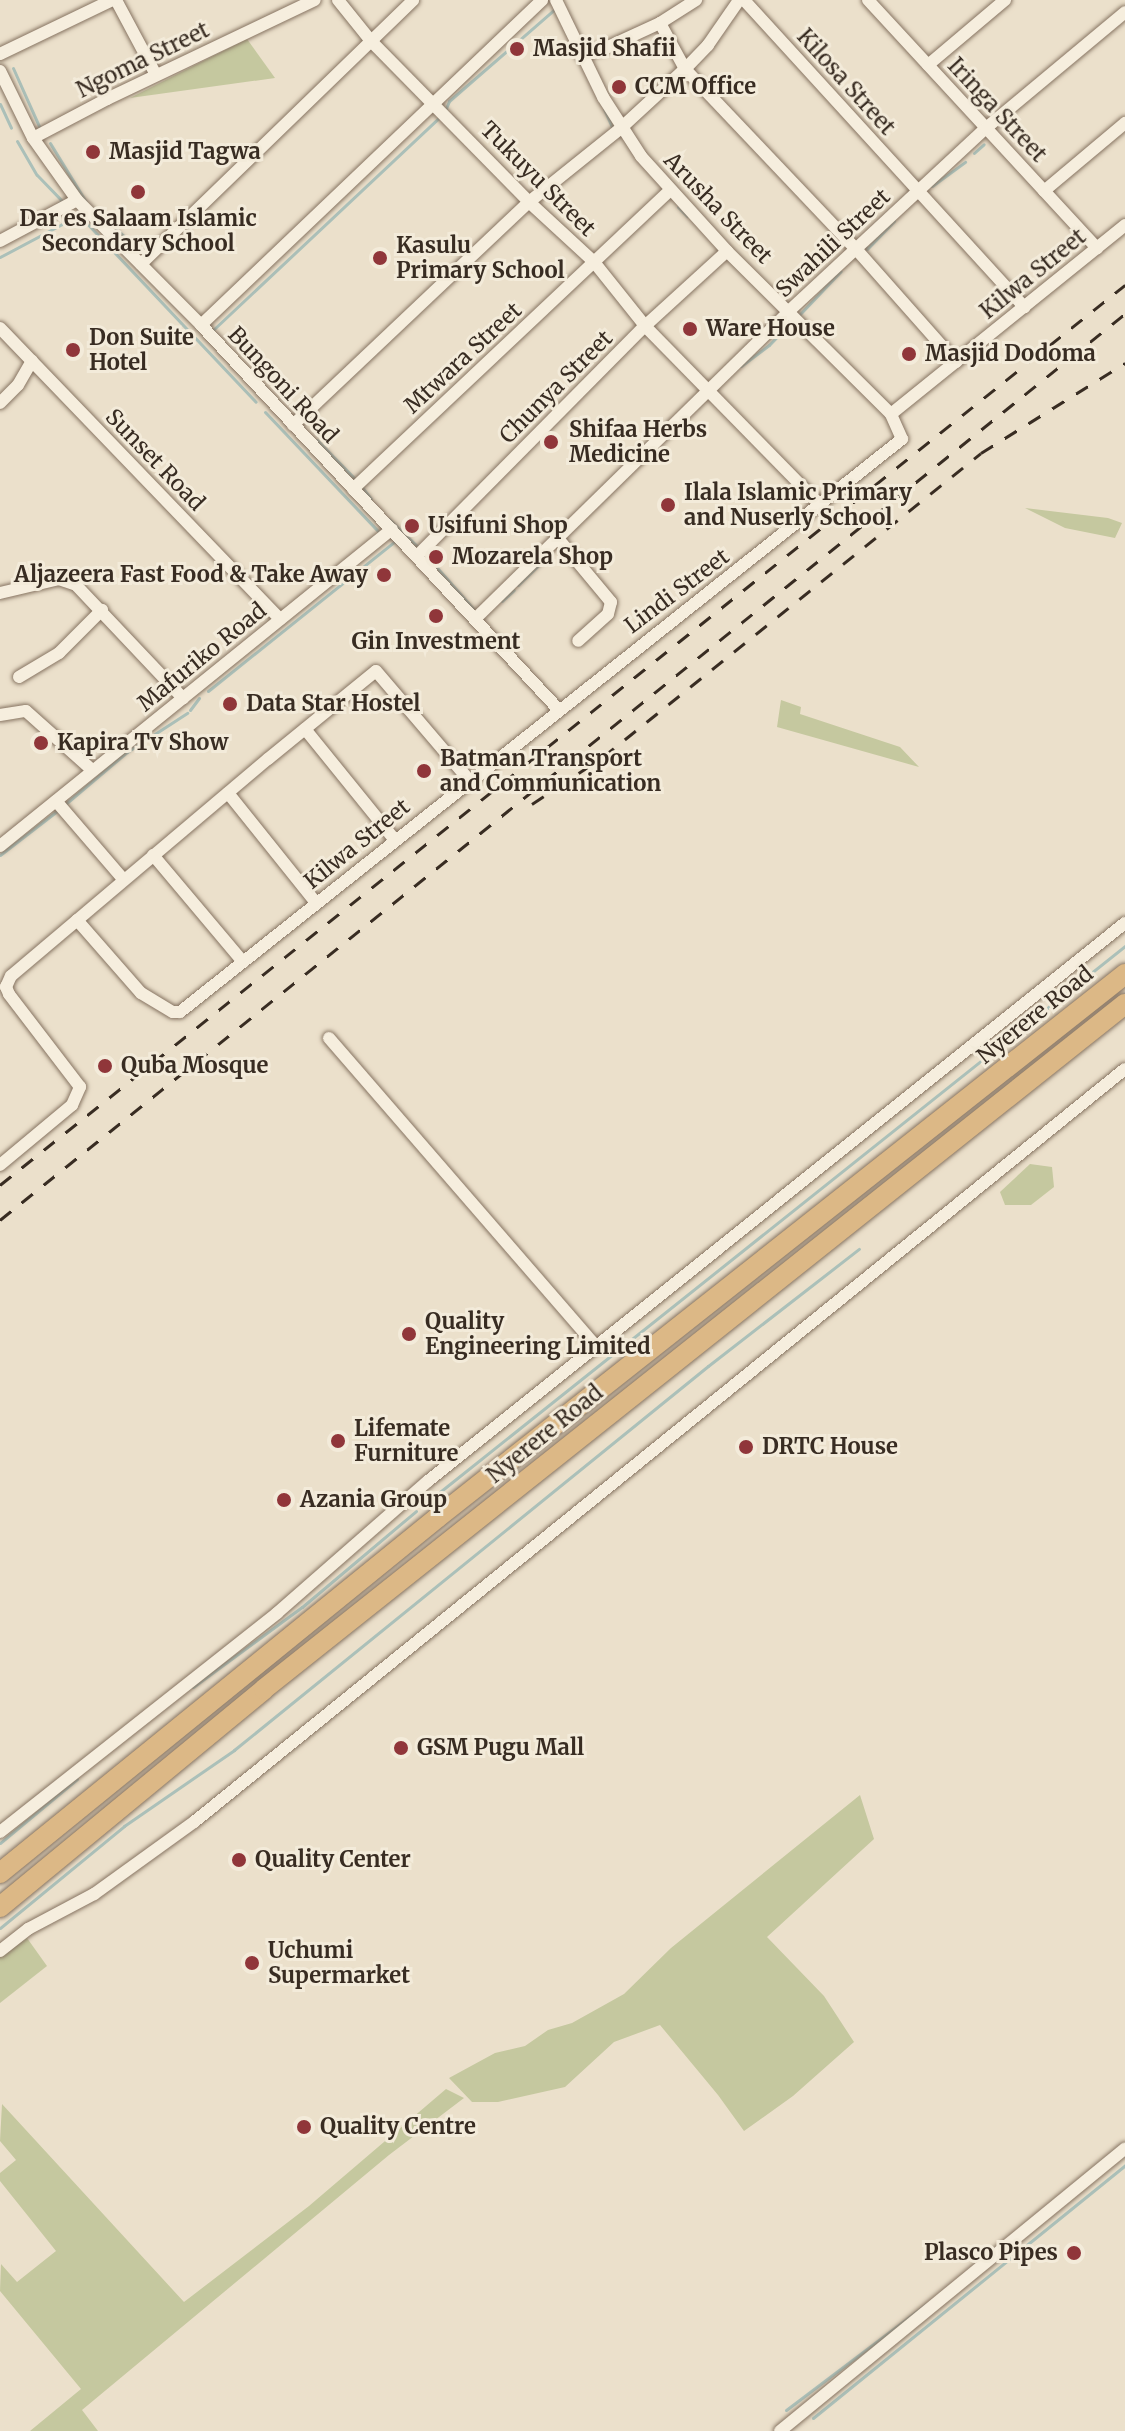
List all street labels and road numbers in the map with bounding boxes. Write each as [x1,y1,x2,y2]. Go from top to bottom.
street label: Ngoma Street [72,17,214,103]
street label: Kilosa Street [791,24,901,140]
street label: Iringa Street [942,53,1052,167]
street label: Tukuyu Street [475,116,601,242]
street label: Arusha Street [658,147,778,269]
street label: Swahili Street [770,183,896,303]
street label: Kilwa Street [975,223,1091,325]
street label: Mtwara Street [399,297,527,419]
street label: Bungoni Road [223,322,343,448]
street label: Chunya Street [494,325,618,449]
street label: Sunset Road [100,404,210,516]
street label: Lindi Street [620,543,734,639]
street label: Mafuriko Road [133,597,271,717]
street label: Kilwa Street [299,793,415,895]
street label: Nyerere Road [972,960,1098,1070]
street label: Nyerere Road [482,1379,608,1489]

